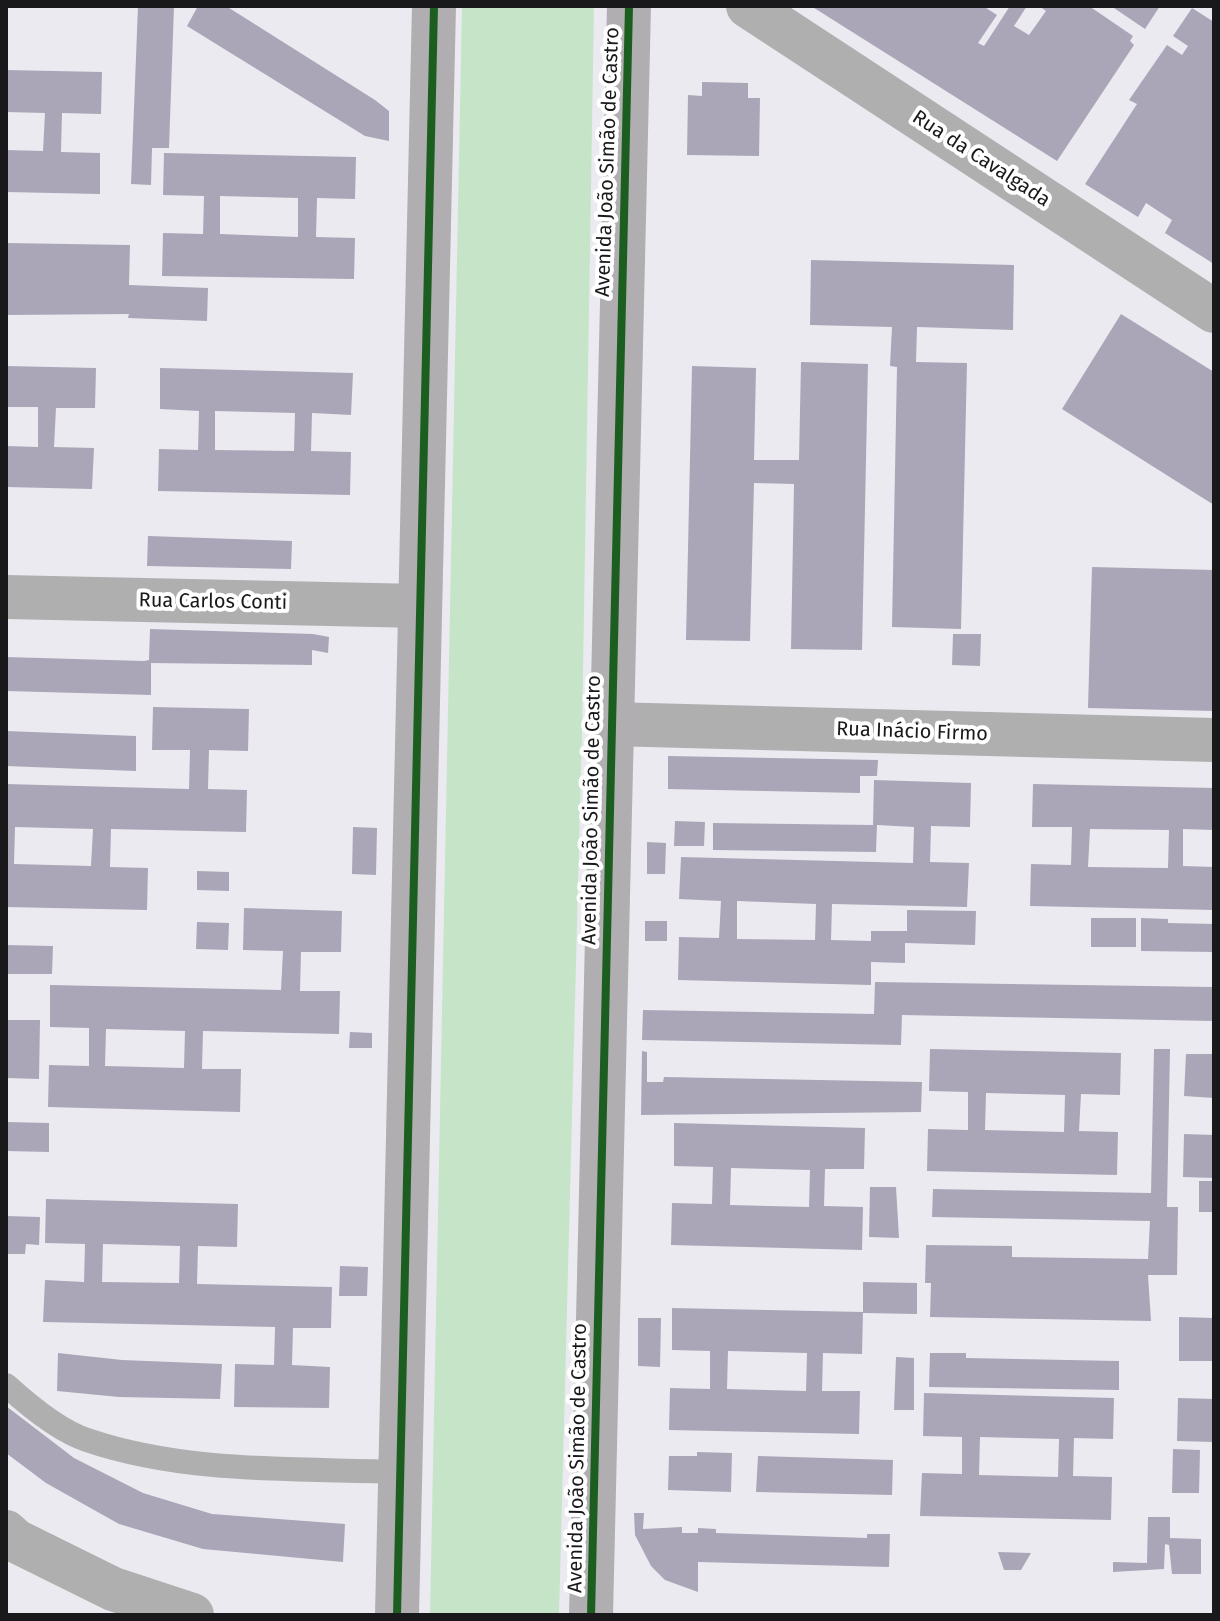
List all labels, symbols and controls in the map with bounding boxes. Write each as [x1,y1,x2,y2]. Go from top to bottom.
street label: Avenida João Simão de Castro [591,27,625,297]
street label: Rua da Cavalgada [908,106,1054,212]
street label: Rua Carlos Conti [138,589,288,615]
street label: Avenida João Simão de Castro [578,675,606,945]
street label: Rua Inácio Firmo [836,717,988,747]
street label: Avenida João Simão de Castro [564,1323,592,1593]

